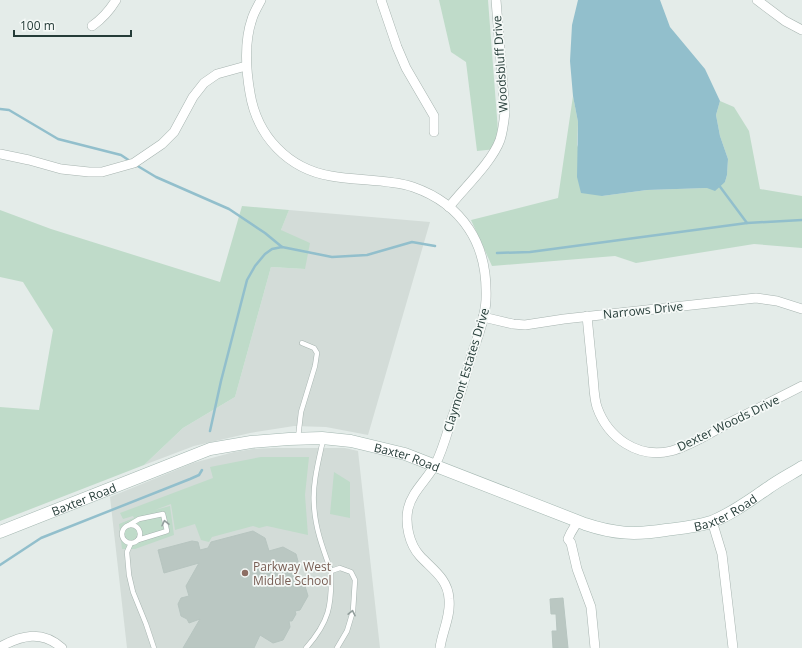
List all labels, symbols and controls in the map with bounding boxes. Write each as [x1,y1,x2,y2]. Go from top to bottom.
scale bar [14,12,131,38]
street label: Woodsbluff Drive [488,15,512,113]
text: 100 m [20,17,55,34]
street label: Narrows Drive [602,297,684,323]
street label: Claymont Estates Drive [439,306,493,434]
street label: Dexter Woods Drive [674,391,782,455]
street label: Baxter Road [372,438,443,475]
street label: Baxter Road [49,478,119,519]
street label: Baxter Road [692,490,760,535]
one-way arrow [162,519,170,526]
place label: Parkway West Middle School [253,558,332,589]
marker: Parkway West Middle School [240,568,250,578]
one-way arrow [347,609,355,616]

